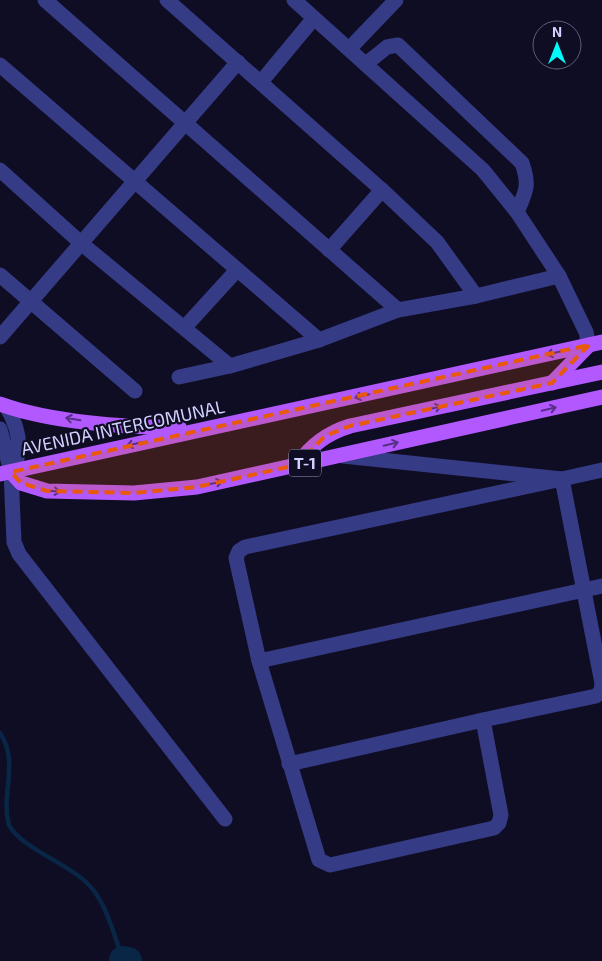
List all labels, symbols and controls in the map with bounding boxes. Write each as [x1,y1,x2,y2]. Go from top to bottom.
north arrow [532,20,582,70]
text: N [552,23,562,40]
one-way arrow [547,349,563,358]
one-way arrow [354,392,370,401]
street label: AVENIDA INTERCOMUNAL [19,395,227,459]
one-way arrow [426,403,442,412]
one-way arrow [541,404,557,413]
one-way arrow [65,414,81,424]
one-way arrow [382,439,398,448]
one-way arrow [127,440,143,449]
road number: T-1 [289,449,321,476]
one-way arrow [206,478,222,487]
one-way arrow [45,487,61,496]

